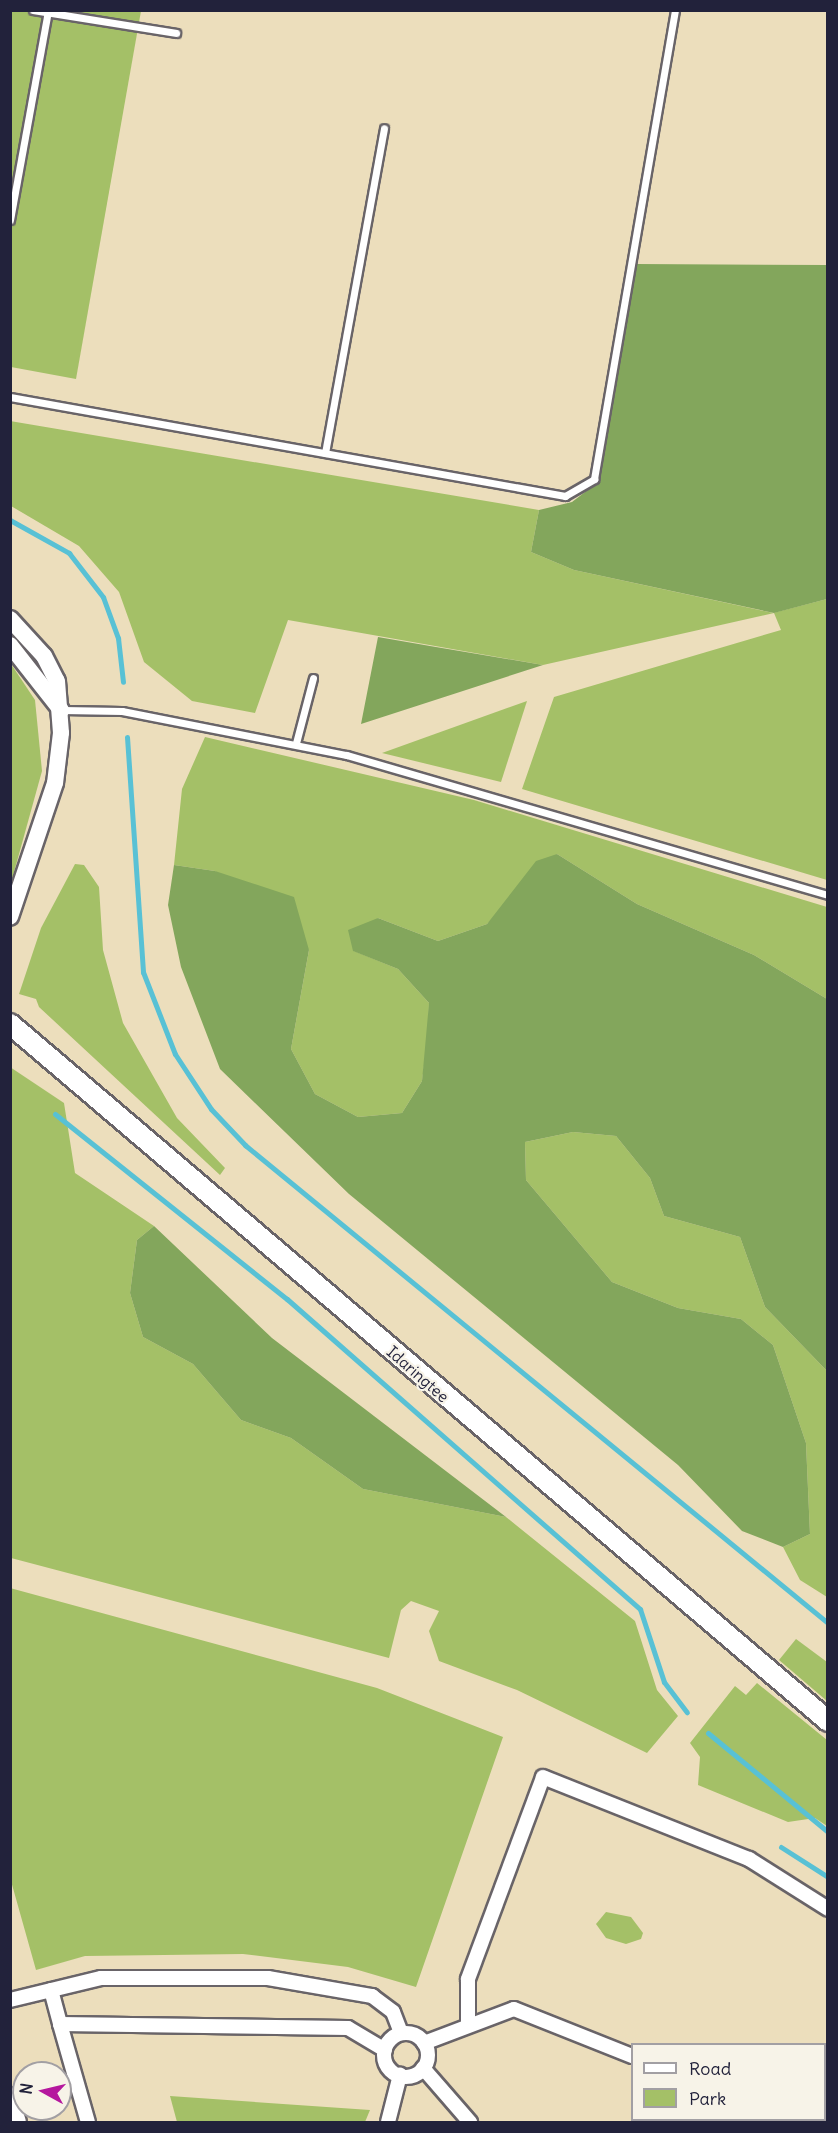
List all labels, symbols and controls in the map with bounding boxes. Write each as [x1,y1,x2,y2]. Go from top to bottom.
street label: Idaringtee [383,1342,453,1406]
legend [631,2043,826,2121]
text: Road [689,2057,731,2080]
north arrow [12,2061,72,2121]
text: N [15,2082,37,2096]
text: Park [689,2087,726,2110]

